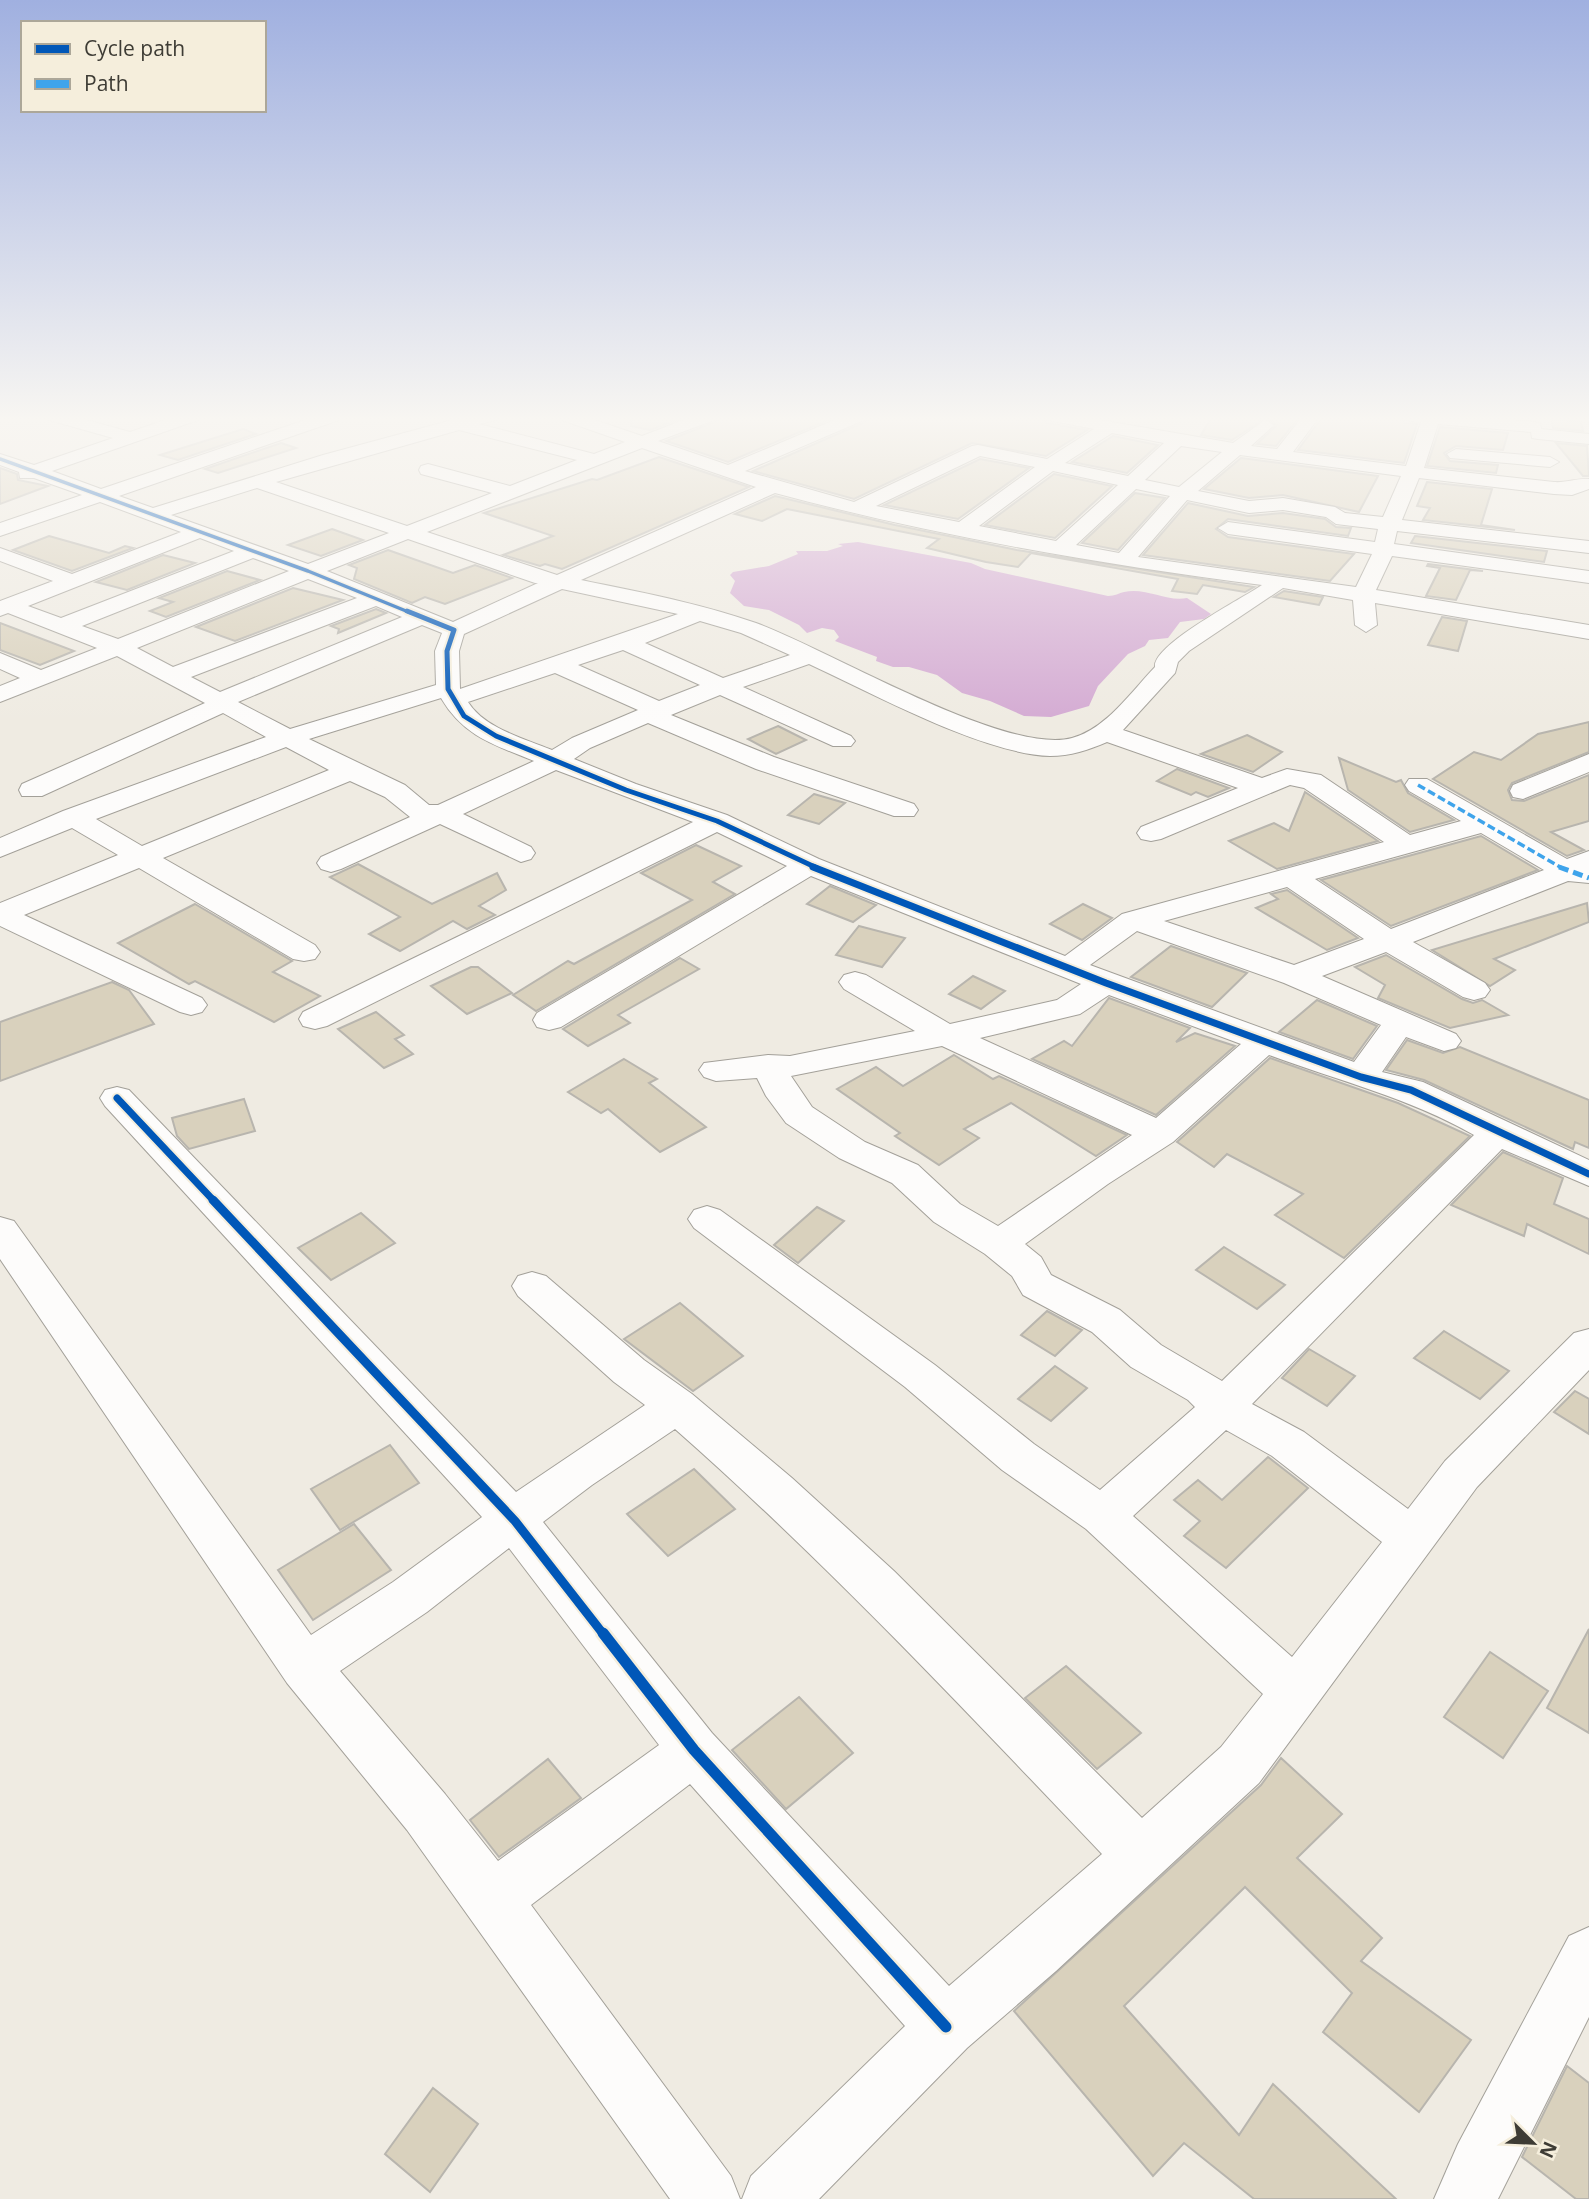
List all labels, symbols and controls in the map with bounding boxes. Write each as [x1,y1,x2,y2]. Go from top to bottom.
legend [21,21,266,112]
text: Cycle path [84,34,185,62]
text: Path [84,69,129,97]
north arrow [1498,2108,1568,2178]
text: N [1534,2138,1564,2162]

